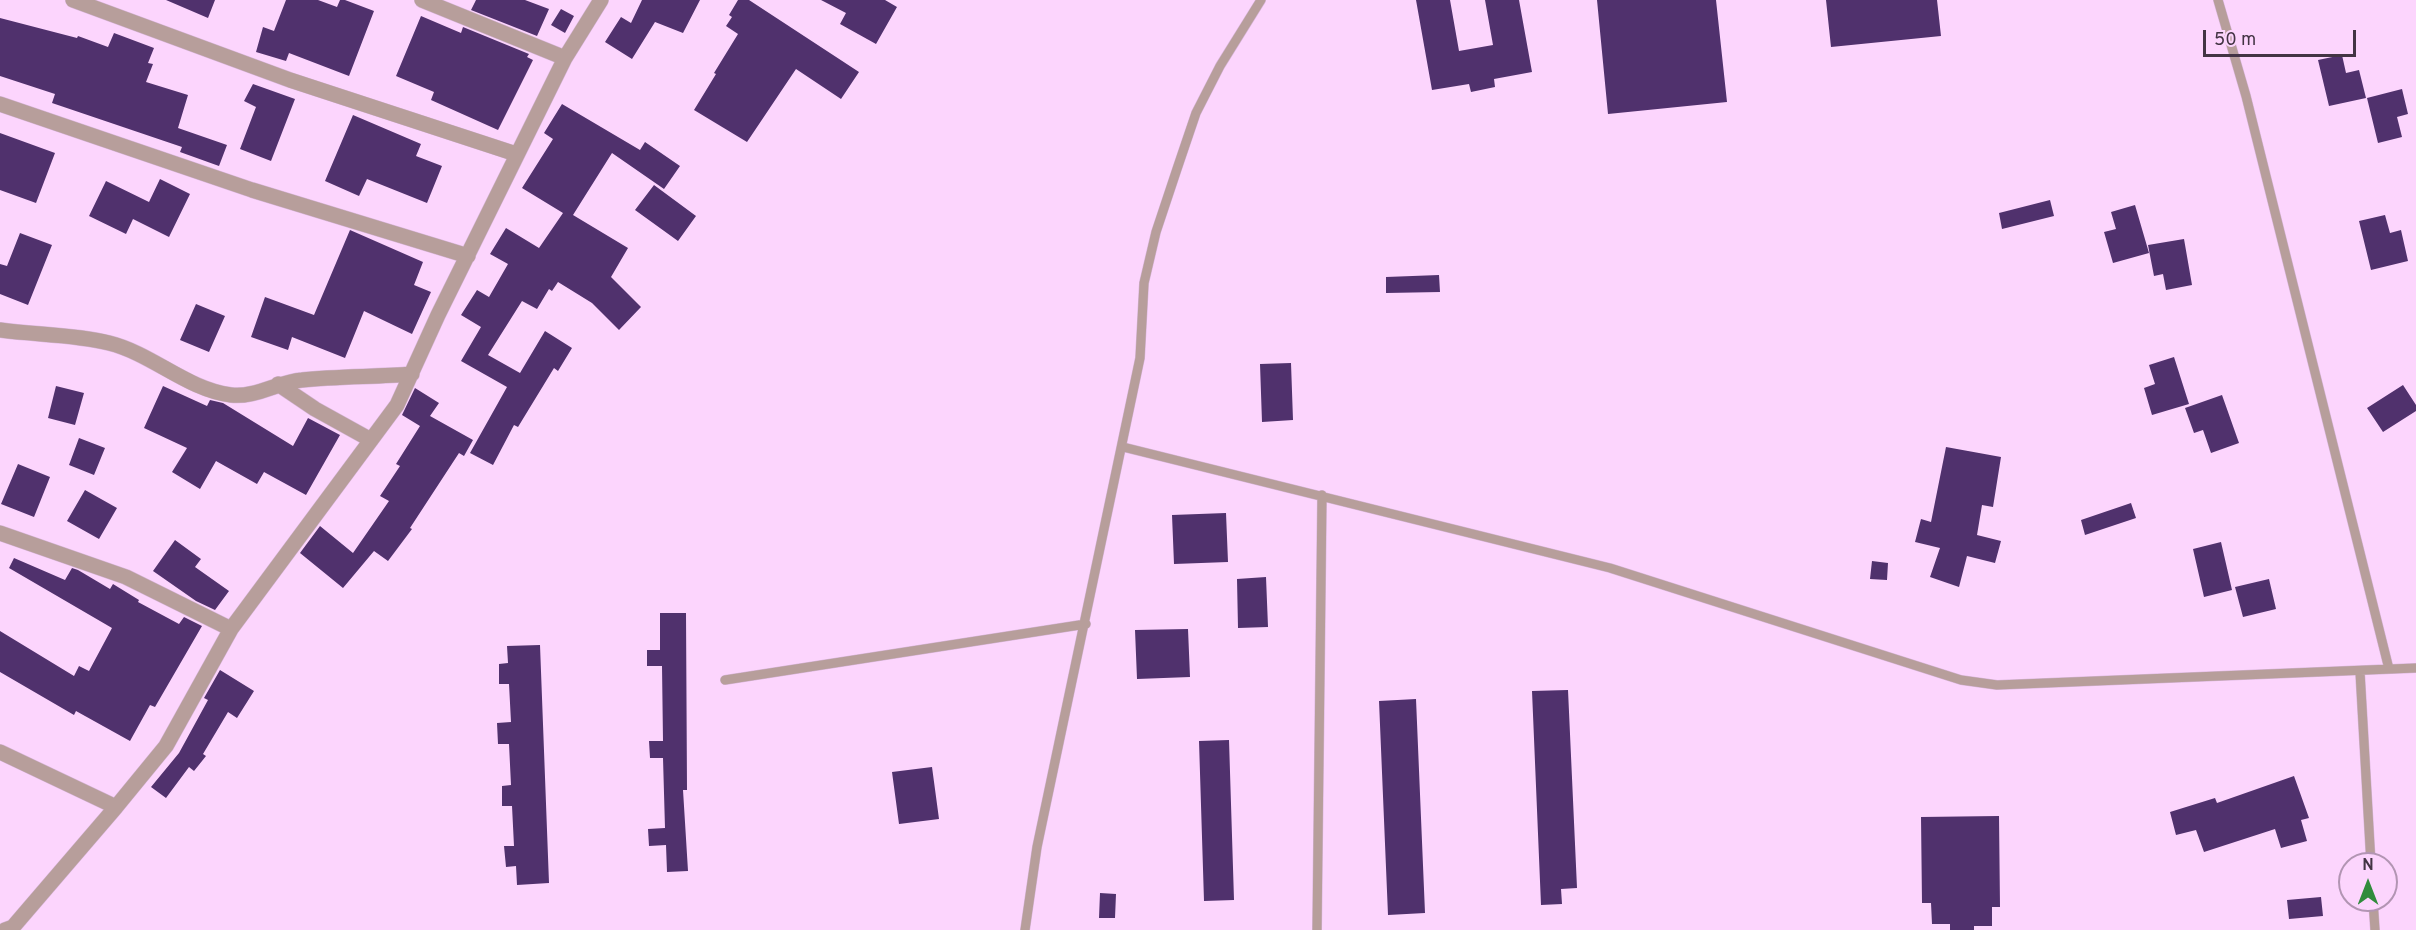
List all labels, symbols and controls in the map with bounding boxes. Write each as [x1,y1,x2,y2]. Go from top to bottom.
scale bar [2206,18,2359,56]
text: 50 m [2214,29,2256,52]
north arrow [2338,852,2398,912]
text: N [2362,856,2374,876]

